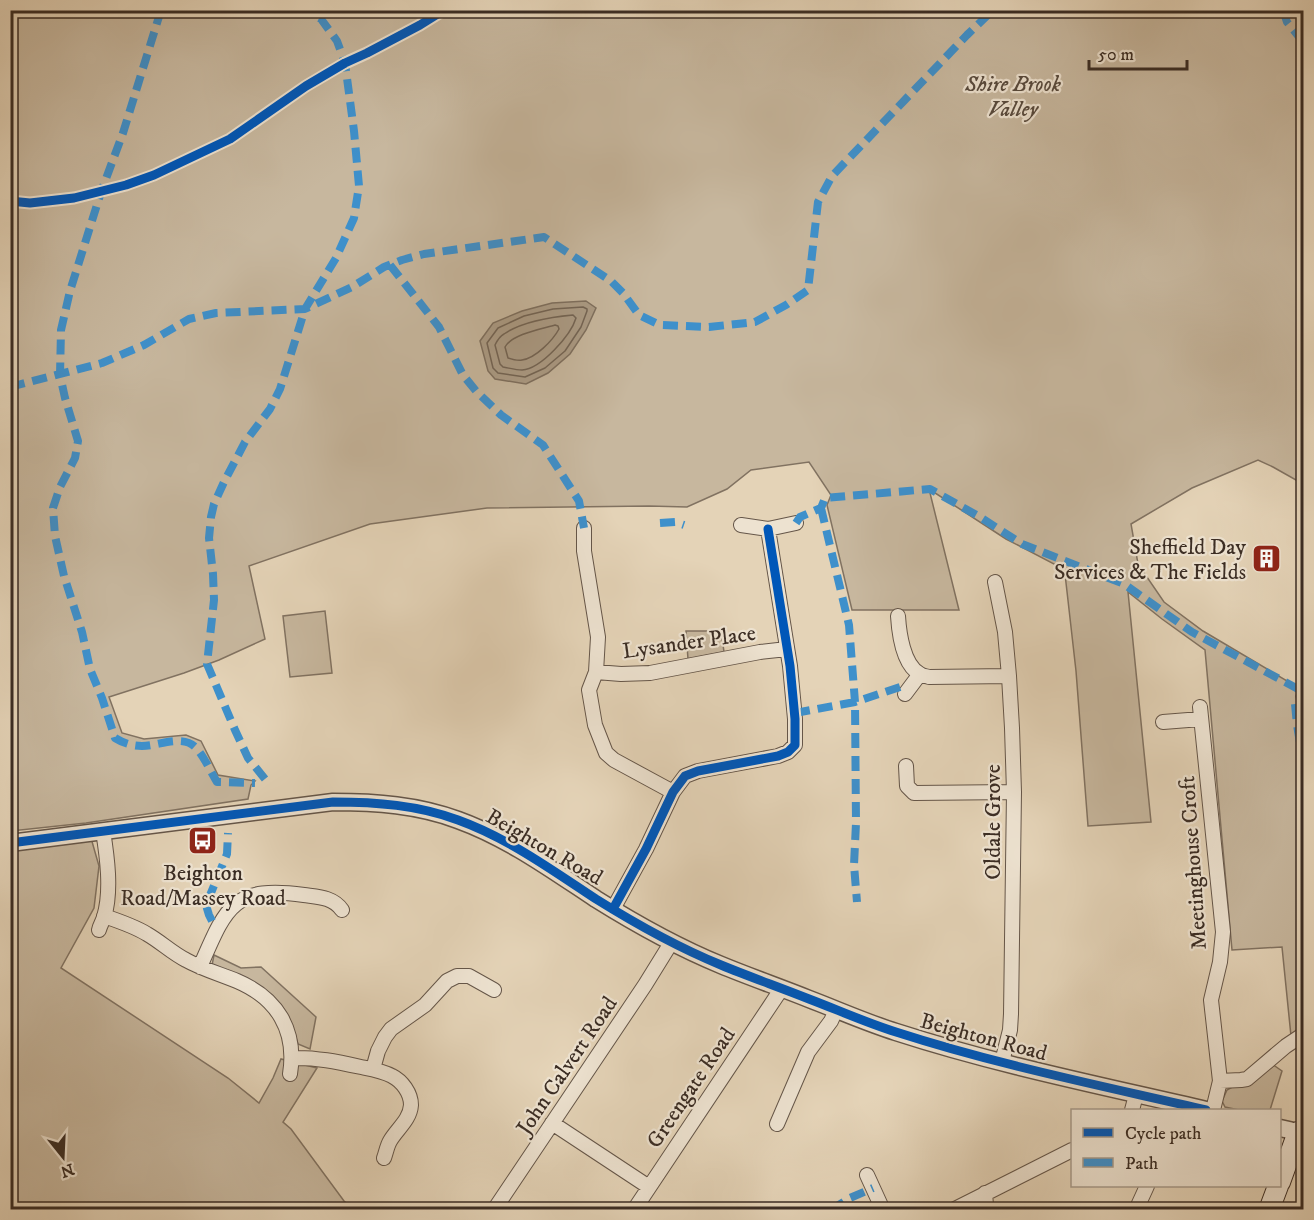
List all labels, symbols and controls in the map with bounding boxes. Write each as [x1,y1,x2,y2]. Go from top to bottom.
scale bar [1089,33,1186,71]
text: 50 m [1098,44,1134,66]
park label: Shire Brook Valley [964,71,1062,123]
place label: Sheffield Day Services & The Fields [1054,534,1247,586]
building icon: Sheffield Day Services & The Fields [1251,543,1283,575]
street label: Lysander Place [621,620,758,665]
street label: Oldale Grove [980,764,1007,880]
street label: Meetinghouse Croft [1174,775,1213,951]
street label: Beighton Road [481,803,607,892]
bus stop icon: Beighton Road/Massey Road [187,824,219,856]
place label: Beighton Road/Massey Road [120,860,286,912]
street label: John Calvert Road [510,991,624,1142]
street label: Beighton Road [917,1008,1050,1067]
street label: Greengate Road [641,1022,742,1153]
legend [1071,1109,1281,1187]
text: Cycle path [1125,1123,1202,1145]
north arrow [33,1127,93,1187]
text: Path [1125,1153,1159,1175]
text: N [58,1159,77,1182]

